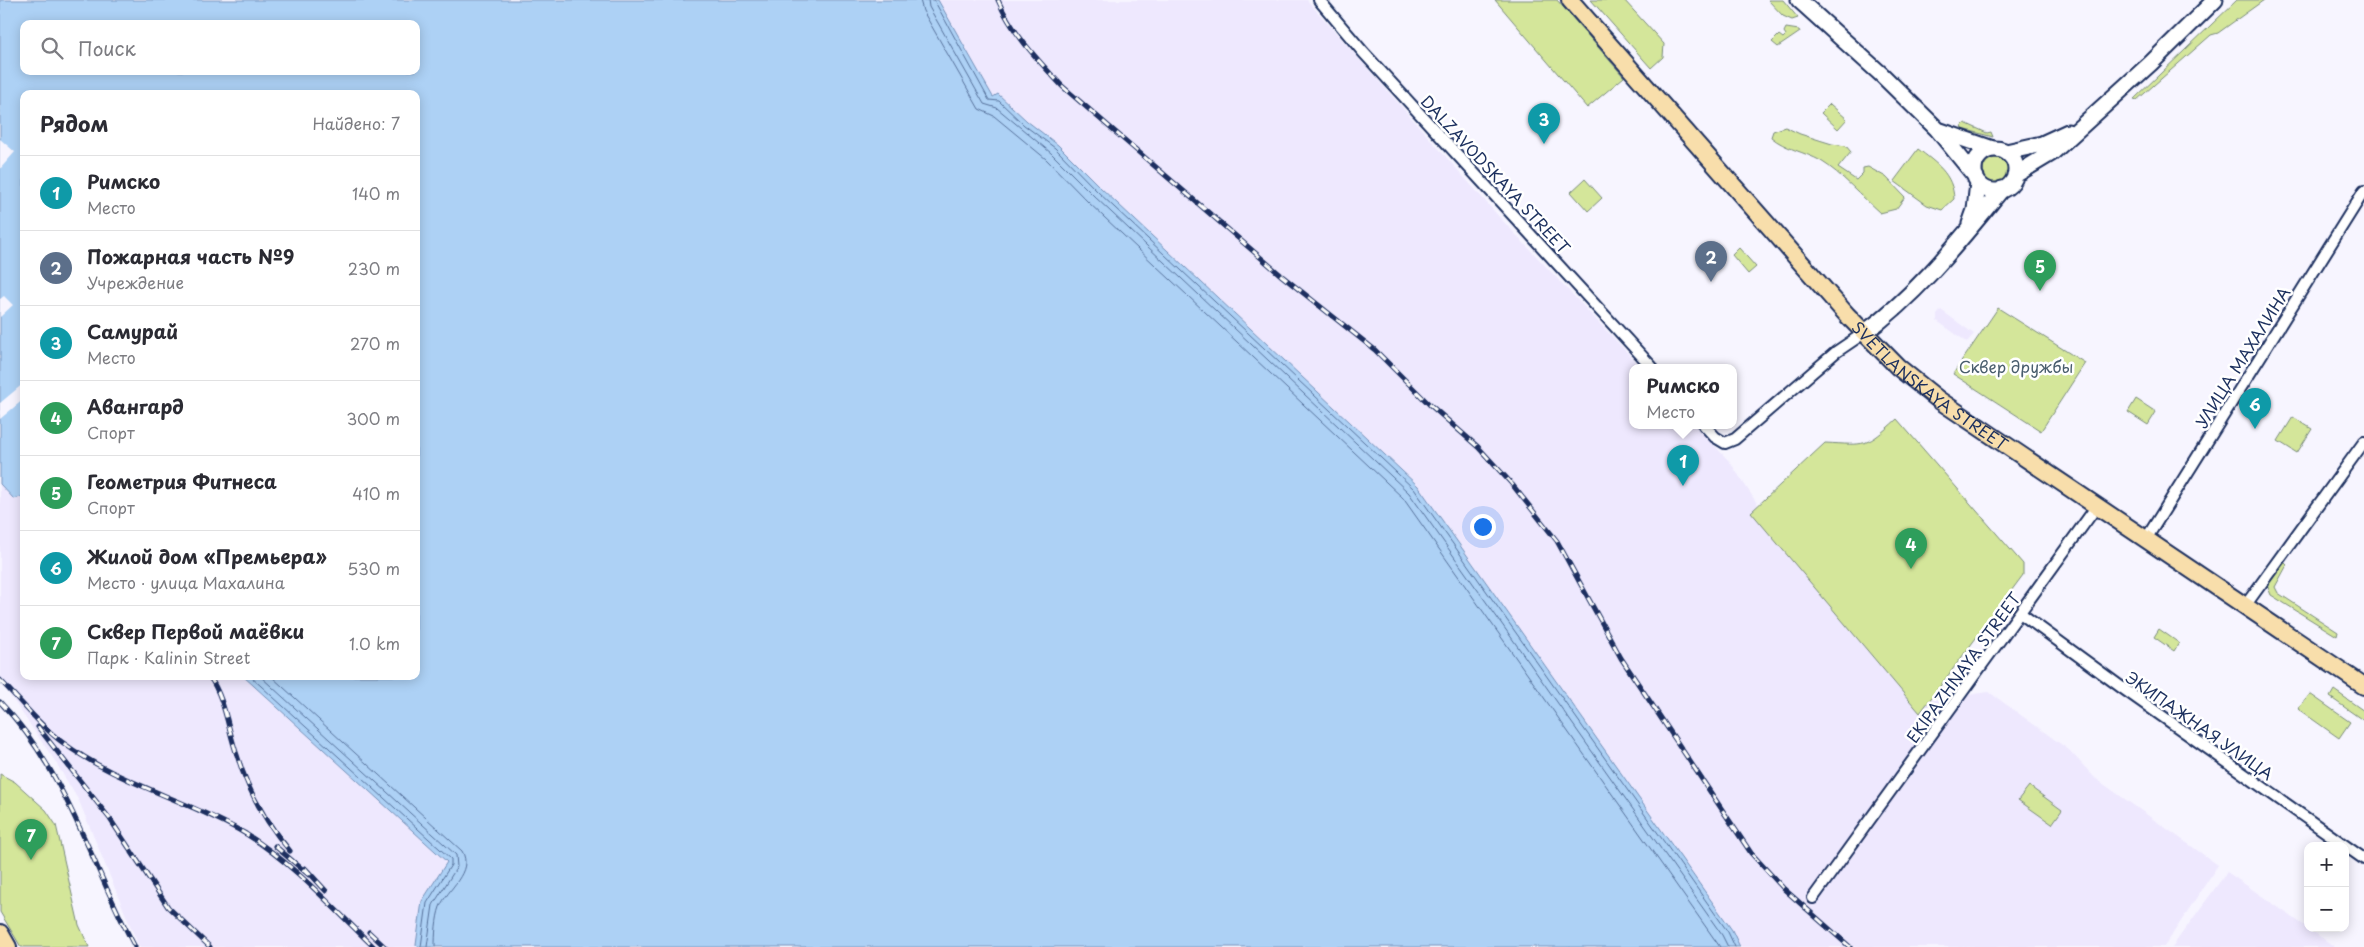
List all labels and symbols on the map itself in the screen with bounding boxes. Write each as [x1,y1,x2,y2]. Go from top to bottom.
street label: DALZAVODSKAYA STREET [1416,89,1576,259]
pin: 3 [1528,103,1560,144]
pin: 2 [1695,241,1727,282]
pin: 5 [2024,250,2056,291]
street label: УЛИЦА МАХАЛИНА [2189,282,2295,432]
street label: SVETLANSKAYA STREET [1847,315,2013,455]
park label: Сквер дружбы [1959,354,2073,378]
pin: 6 [2239,388,2271,429]
pin: 1 [1667,445,1699,486]
your location [1470,514,1496,540]
pin: 4 [1895,528,1927,569]
street label: EKIPAZHNAYA STREET [1900,587,2026,747]
street label: ЭКИПАЖНАЯ УЛИЦА [2121,665,2279,785]
pin: 7 [15,819,47,860]

